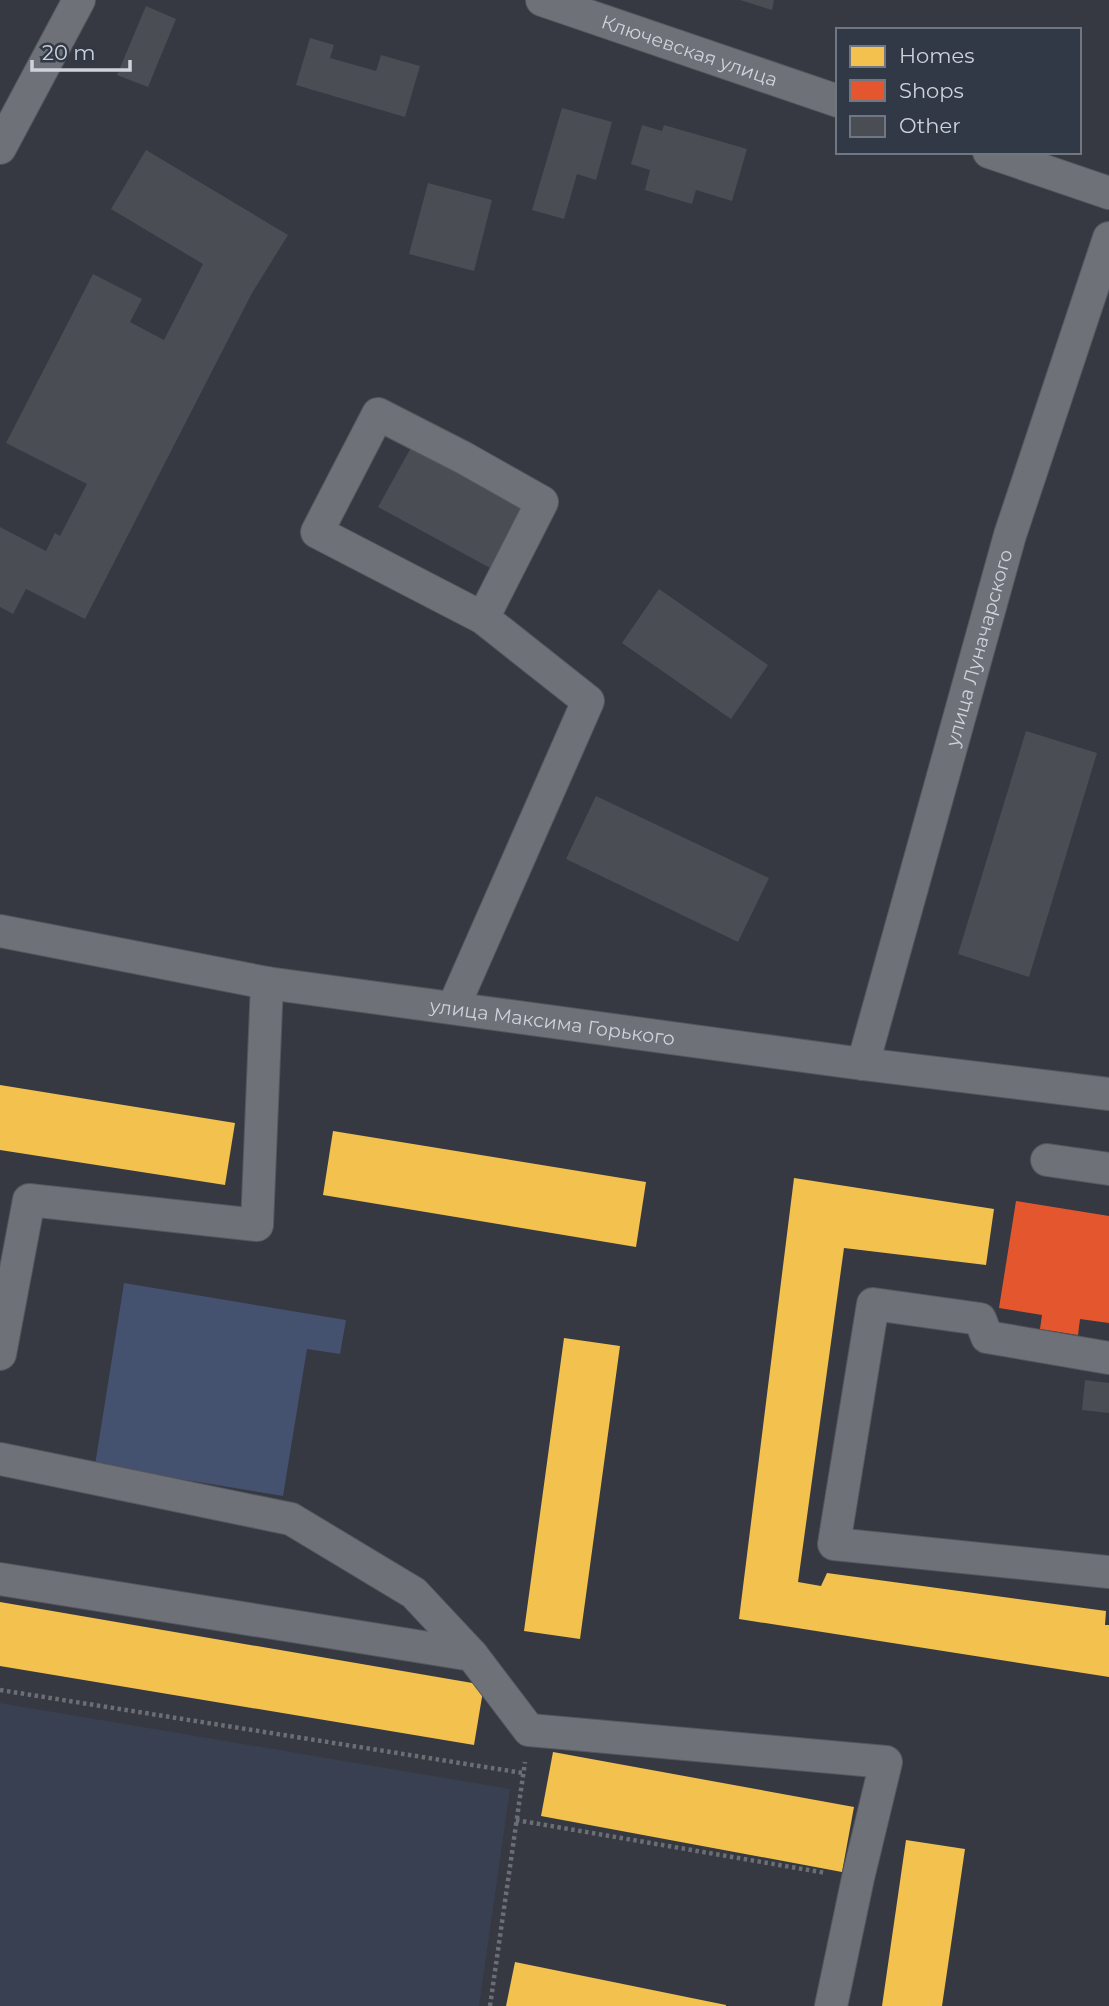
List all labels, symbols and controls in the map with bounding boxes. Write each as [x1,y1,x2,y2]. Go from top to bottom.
street label: Ключевская улица [599,10,781,91]
scale bar [32,28,130,72]
legend [836,28,1081,154]
text: 20 m [42,40,96,65]
text: Homes [899,43,974,68]
text: Shops [899,78,964,103]
text: Other [899,113,961,138]
street label: улица Луначарского [940,547,1017,750]
street label: улица Максима Горького [427,994,676,1050]

